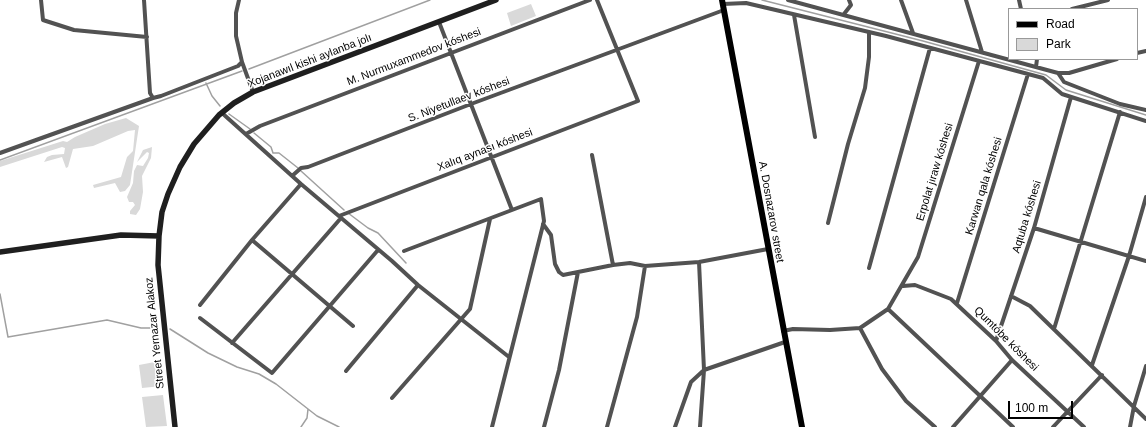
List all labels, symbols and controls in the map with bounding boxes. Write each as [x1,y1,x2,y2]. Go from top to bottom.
legend [1008,8,1138,60]
text: Road [1046,17,1075,31]
street label: M. Nurmuxammedov kóshesi [345,25,483,89]
street label: Xojanawıl kishi aylanba jolı [246,31,374,91]
text: Park [1046,37,1071,51]
street label: S. Niyetullaev kóshesi [406,75,512,125]
street label: Erpolat jıraw kóshesi [914,122,956,222]
street label: Xalıq aynası kóshesi [436,126,534,174]
street label: Karwan qala kóshesi [963,136,1005,236]
street label: A. Dosnazarov street [756,160,786,264]
street label: Aqtuba kóshesi [1010,179,1044,255]
street label: Street Yernazar Alakoz [143,277,167,389]
street label: Qumtóbe kóshesi [971,304,1041,374]
scale bar [1010,393,1075,419]
text: 100 m [1015,401,1048,415]

